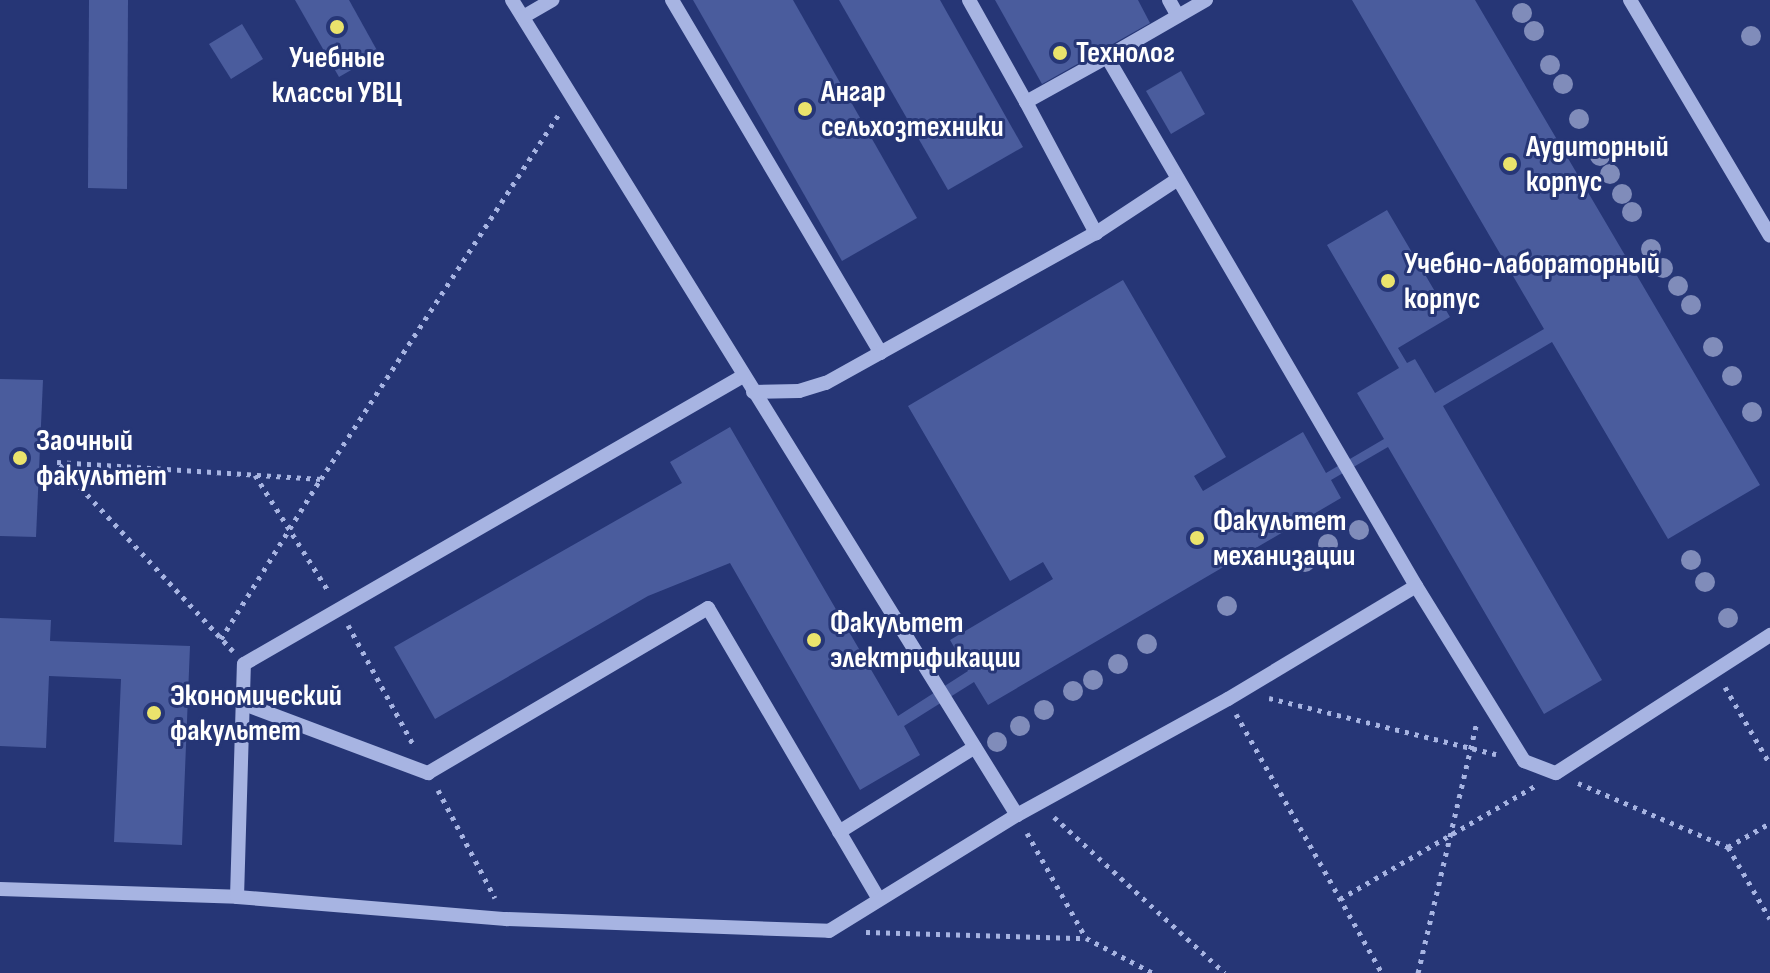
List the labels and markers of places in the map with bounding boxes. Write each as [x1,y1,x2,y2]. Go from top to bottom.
marker: Учебные классы УВЦ [328,18,346,36]
place label: Технолог [1076,35,1175,71]
place label: Учебные классы УВЦ [272,40,402,110]
marker: Технолог [1051,44,1069,62]
place label: Ангар сельхозтехники [821,74,1004,144]
marker: Ангар сельхозтехники [796,100,814,118]
place label: Аудиторный корпус [1526,129,1669,200]
marker: Аудиторный корпус [1501,155,1519,173]
place label: Учебно-лабораторный корпус [1404,246,1660,316]
marker: Учебно-лабораторный корпус [1379,272,1397,290]
place label: Заочный факультет [36,423,167,494]
marker: Заочный факультет [11,449,29,467]
place label: Факультет механизации [1213,503,1355,574]
marker: Факультет механизации [1188,529,1206,547]
place label: Факультет электрификации [830,605,1021,676]
marker: Факультет электрификации [805,631,823,649]
place label: Экономический факультет [170,678,342,748]
marker: Экономический факультет [145,704,163,722]

